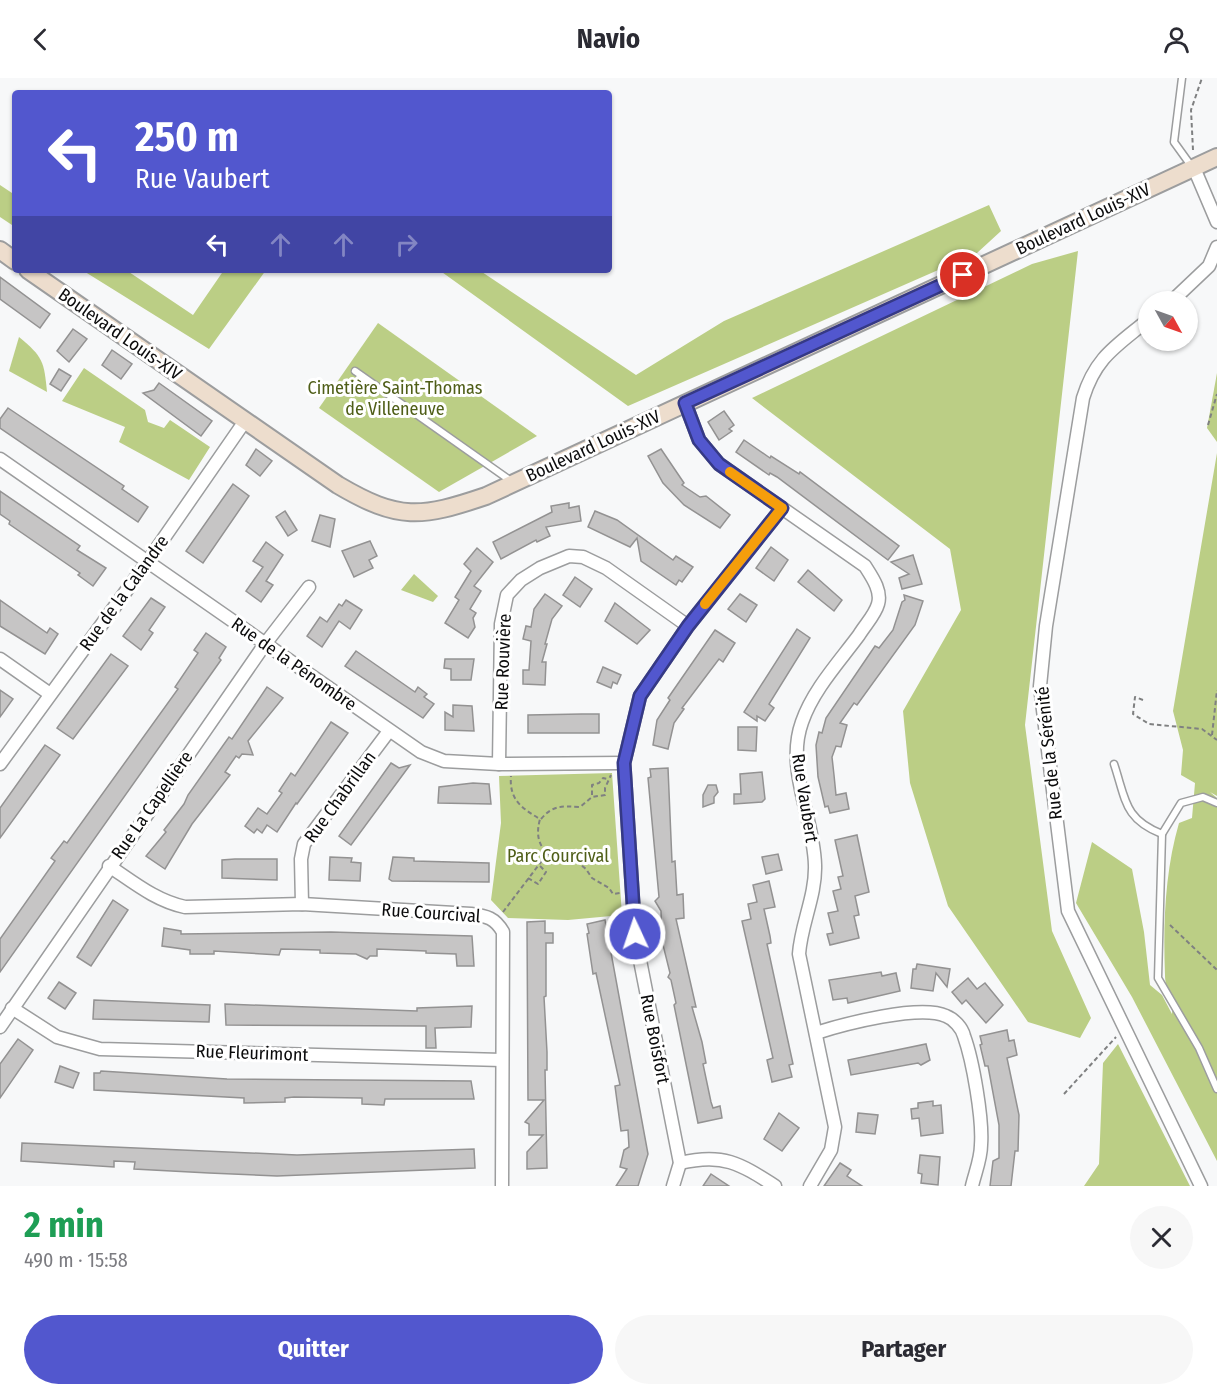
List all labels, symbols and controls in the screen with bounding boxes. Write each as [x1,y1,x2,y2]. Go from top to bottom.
icon: back [24,23,57,56]
text: Navio [577,23,640,55]
icon: person [1160,23,1193,56]
text: 250 m [135,112,239,162]
icon: left [36,114,114,192]
text: Rue Vaubert [135,163,270,195]
street label: Boulevard Louis-XIV [1012,178,1154,260]
icon: left [201,228,234,261]
icon: ahead [264,228,297,261]
icon: ahead [327,228,360,261]
icon: right [390,228,423,261]
pin [937,249,988,300]
icon: arrive [946,258,979,291]
street label: Boulevard Louis-XIV [54,283,187,385]
north arrow [1138,291,1198,351]
map controls [1138,291,1198,351]
park label: Cimetière Saint-Thomas de Villeneuve [308,377,483,420]
street label: Boulevard Louis-XIV [522,405,664,487]
street label: Rue de la Calandre [75,531,173,655]
street label: Rue de la Pénombre [227,613,361,715]
street label: Rue Rouvière [490,613,516,711]
street label: Rue de la Sérénité [1031,685,1067,821]
street label: Rue La Capellière [107,747,198,863]
street label: Rue Chabrillan [299,747,381,847]
street label: Rue Vaubert [787,752,823,844]
park label: Parc Courcival [507,845,609,867]
street label: Rue Courcival [381,899,481,927]
position arrow [603,902,667,966]
street label: Rue Boisfort [636,992,674,1086]
street label: Rue Fleurimont [195,1040,309,1066]
text: 2 min [24,1203,104,1247]
button: close [1130,1206,1193,1269]
text: 490 m · 15:58 [24,1248,128,1272]
button: Quitter [24,1315,603,1384]
button: Partager [615,1315,1193,1384]

